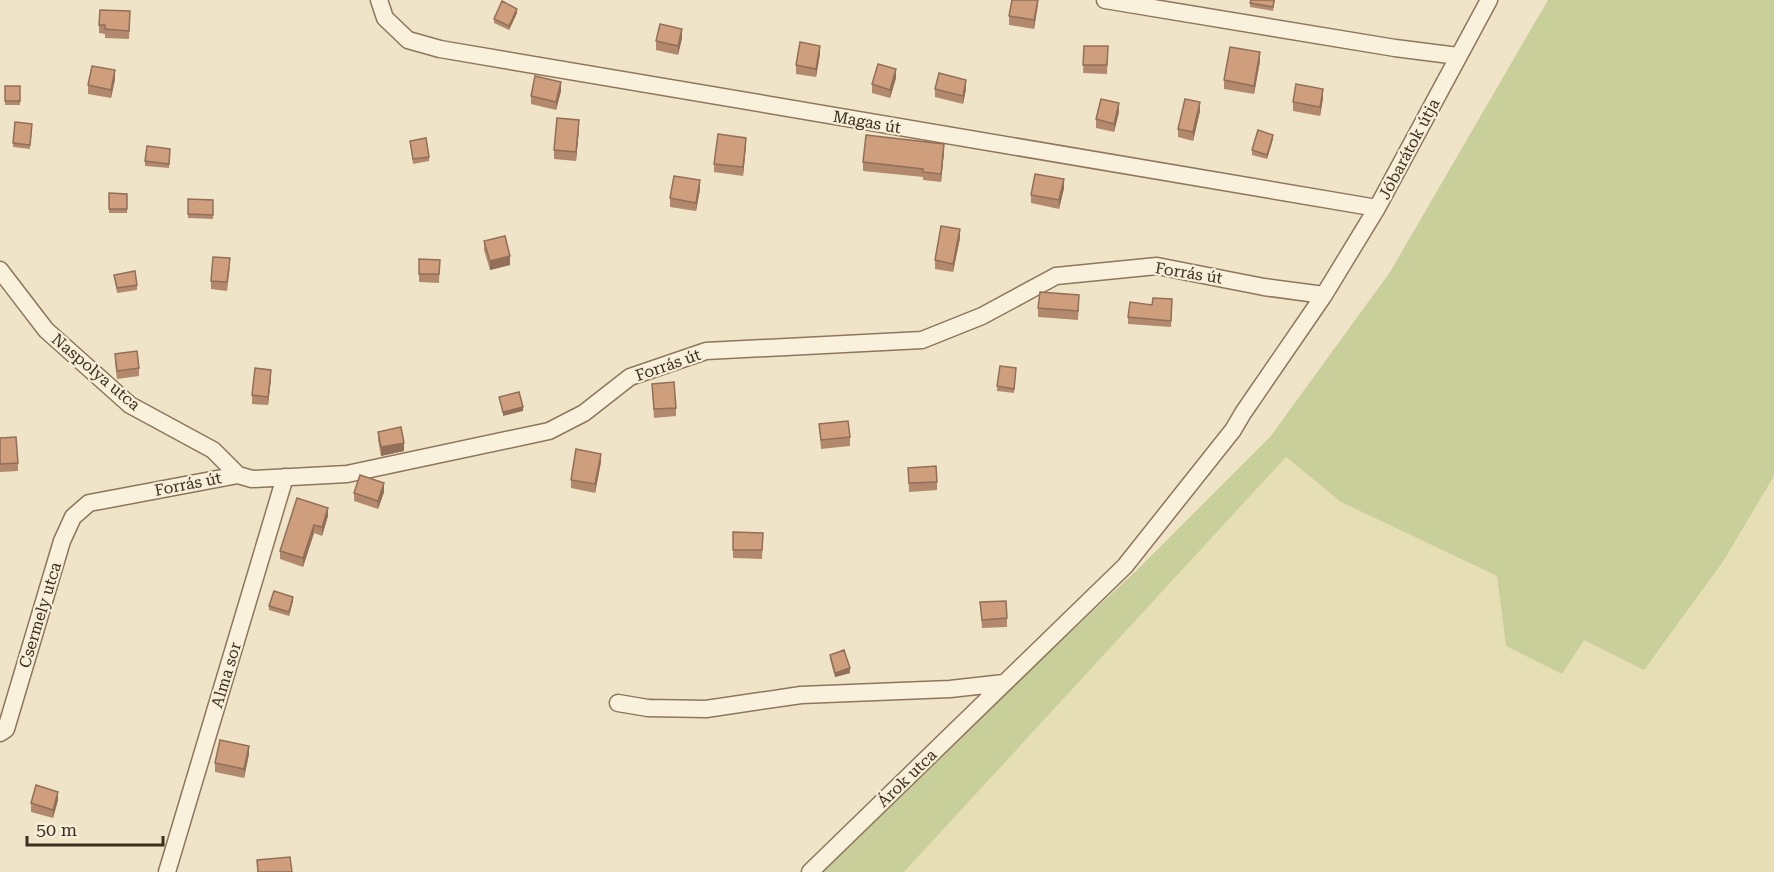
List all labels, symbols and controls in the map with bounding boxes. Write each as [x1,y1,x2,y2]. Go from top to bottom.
street label: Jóbarátok útja [1374,95,1444,203]
street label: Magas út [831,107,903,137]
street label: Forrás út [1154,258,1224,288]
street label: Naspolya utca [48,330,144,415]
street label: Forrás út [633,345,703,385]
street label: Forrás út [153,468,223,500]
street label: Csermely utca [15,559,65,670]
street label: Alma sor [207,639,245,710]
street label: Árok utca [873,745,941,811]
scale bar [27,809,164,847]
text: 50 m [36,819,77,840]

